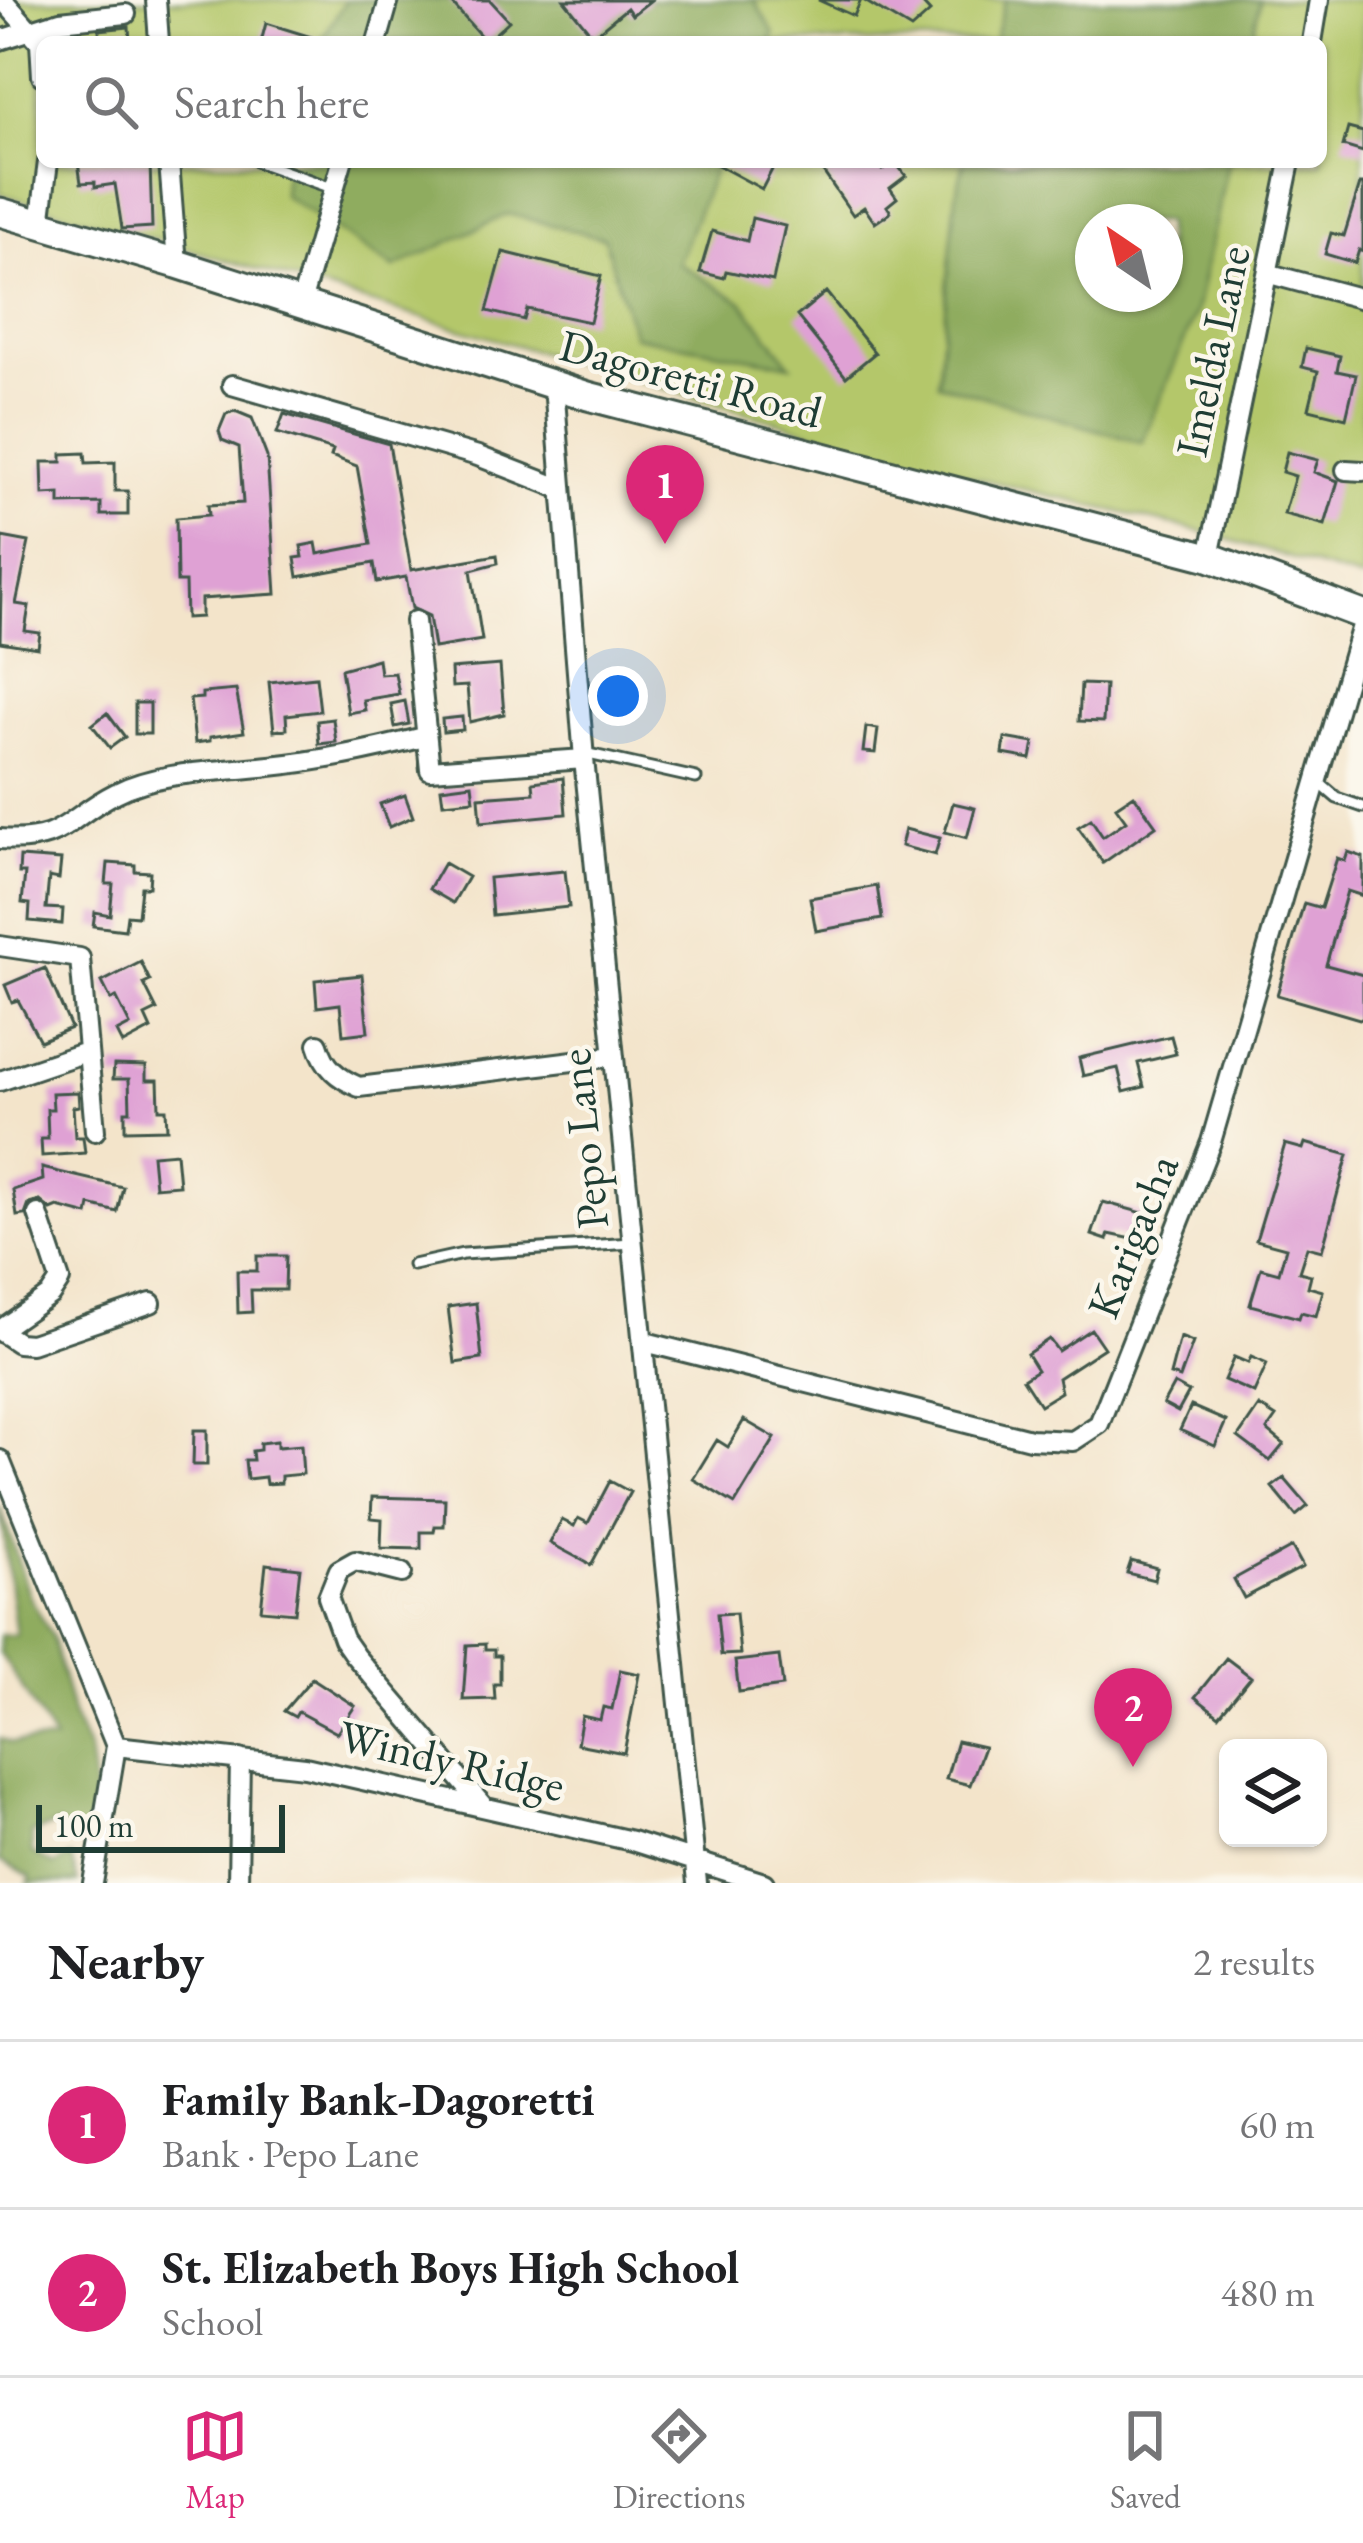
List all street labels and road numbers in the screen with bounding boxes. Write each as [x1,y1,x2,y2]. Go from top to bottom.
street label: Imelda Lane [1161,240,1263,462]
street label: Dagoretti Road [554,315,829,441]
street label: Pepo Lane [545,1046,621,1232]
street label: Karigacha [1073,1146,1191,1326]
street label: Windy Ridge [334,1706,570,1814]

